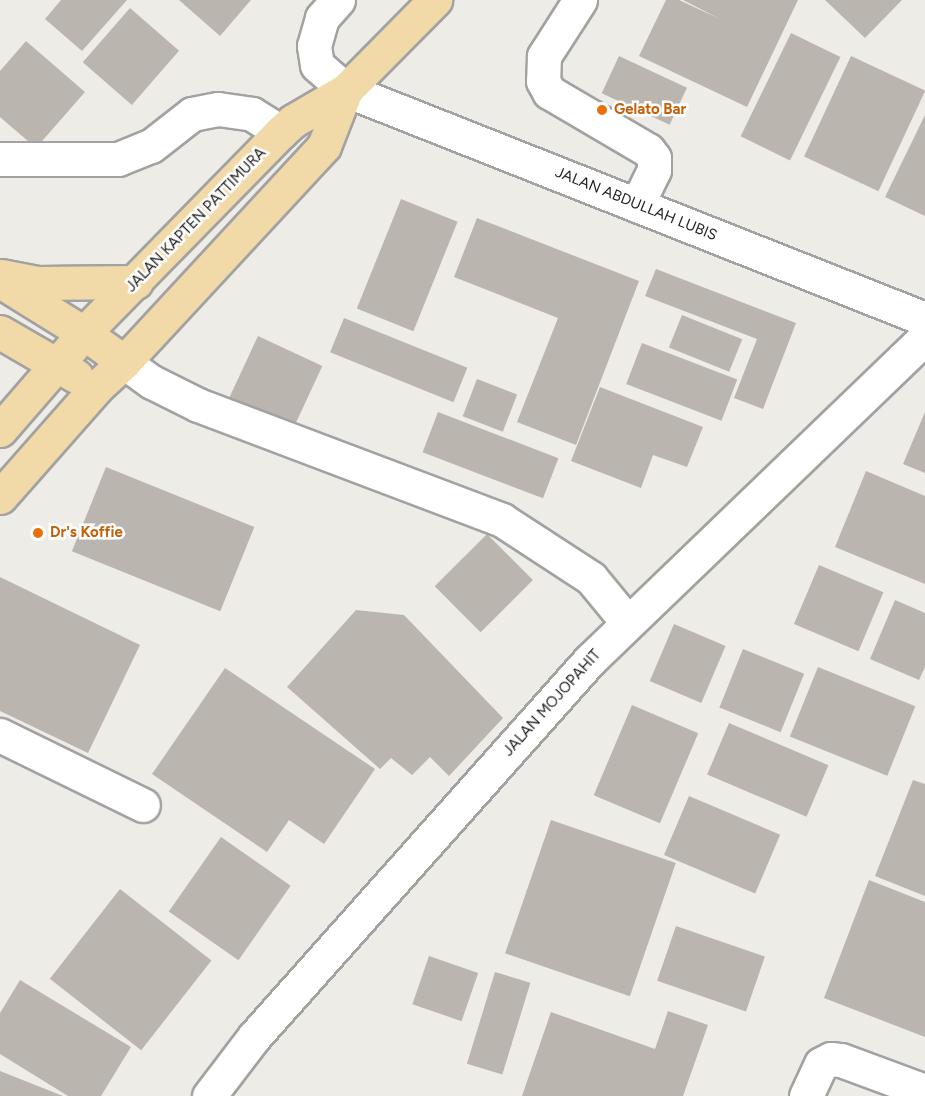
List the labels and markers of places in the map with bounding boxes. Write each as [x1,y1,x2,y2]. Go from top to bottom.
place label: Gelato Bar [614,101,686,119]
marker: Gelato Bar [595,103,609,117]
place label: Dr's Koffie [50,524,123,542]
marker: Dr's Koffie [31,526,45,540]

